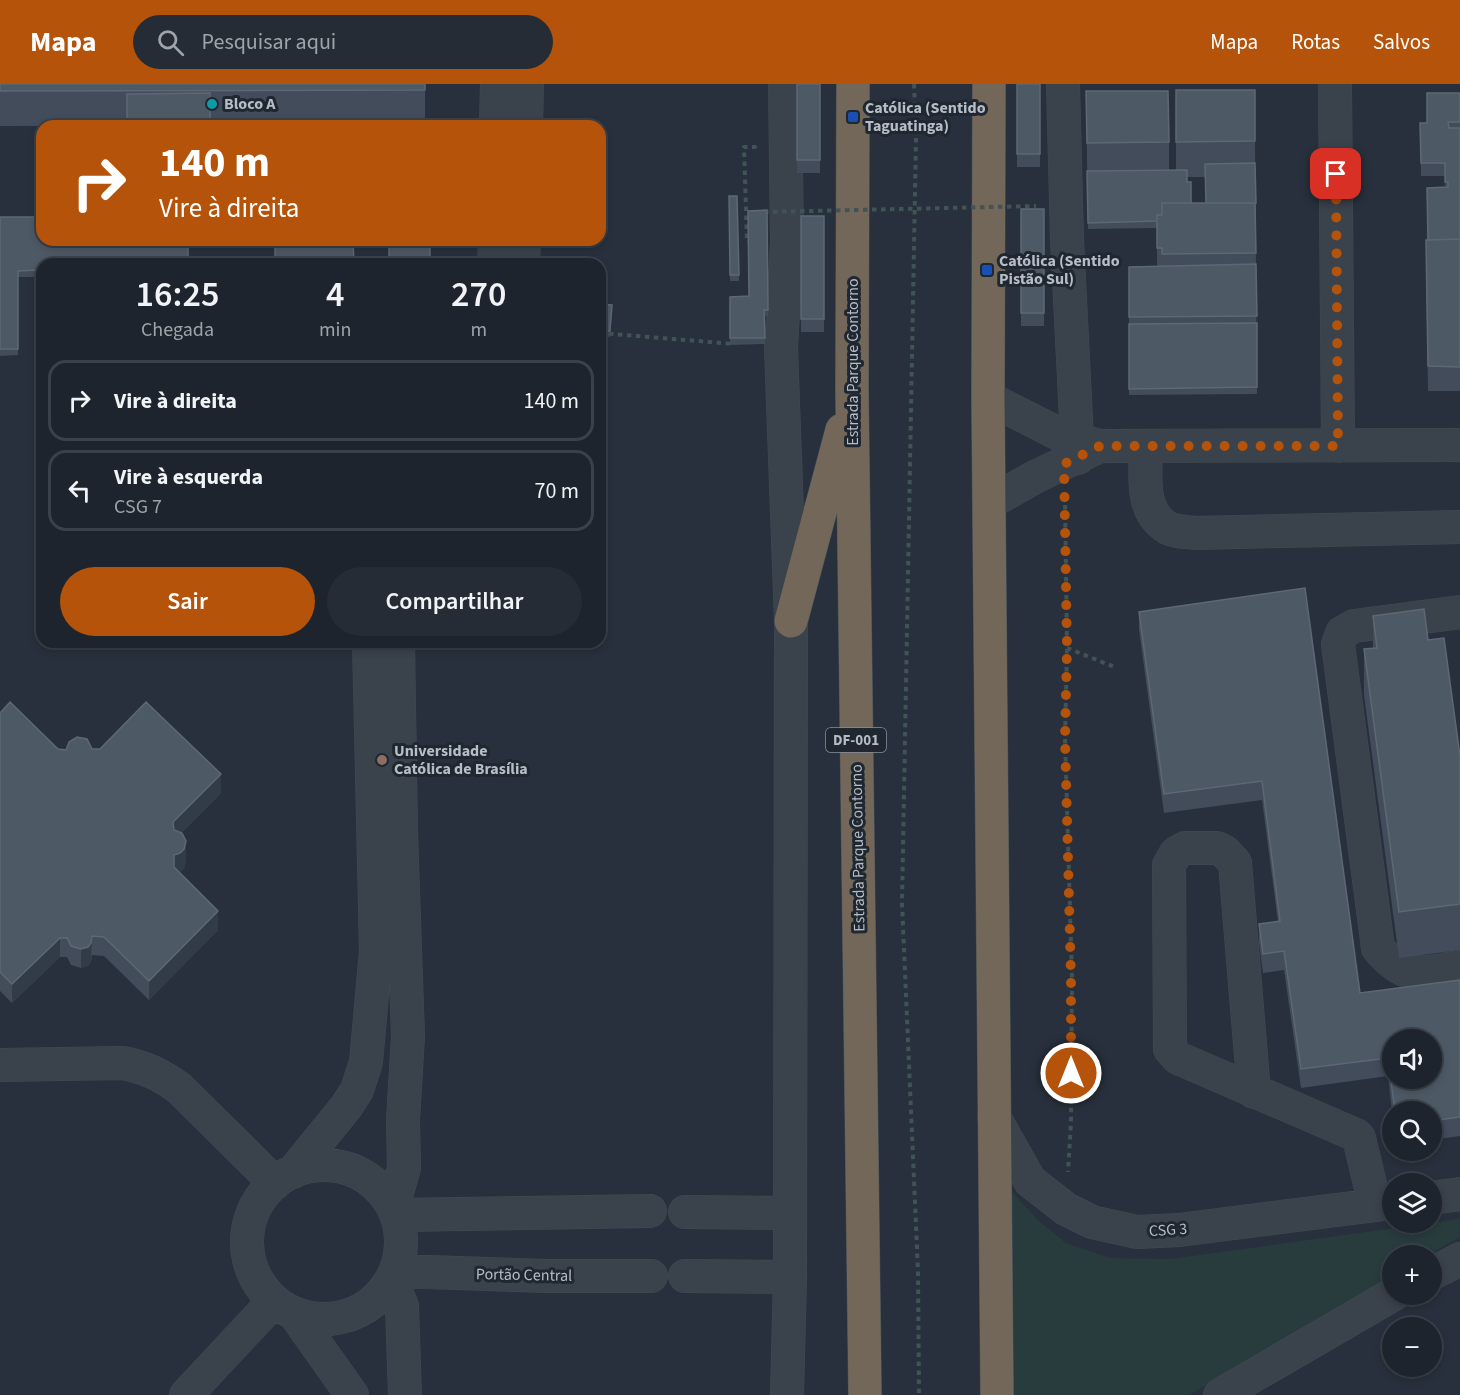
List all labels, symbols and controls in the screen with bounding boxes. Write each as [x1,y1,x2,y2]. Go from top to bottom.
search box [133,15,553,69]
text: Mapa [30,22,97,62]
icon: search [154,26,187,59]
text: Pesquisar aqui [202,26,336,58]
text: Mapa [1210,27,1258,57]
text: Rotas [1291,27,1340,57]
text: Salvos [1373,27,1430,57]
place label: Bloco A [224,93,276,115]
marker: Bloco A [205,97,219,111]
place label: Católica (Sentido Taguatinga) [865,97,986,137]
marker: Católica (Sentido Taguatinga) [846,110,860,124]
text: 140 m [159,133,270,193]
icon: right [60,144,138,222]
pin [1310,148,1361,199]
icon: arrive [1319,157,1352,190]
text: Vire à direita [159,189,299,228]
place label: Católica (Sentido Pistão Sul) [999,250,1120,290]
marker: Católica (Sentido Pistão Sul) [980,263,994,277]
text: 16:25 [136,269,219,320]
text: 4 [326,269,344,320]
text: 270 [451,269,506,320]
street label: Estrada Parque Contorno [842,278,864,446]
text: Chegada [141,316,214,344]
text: min [319,316,351,344]
text: m [470,316,487,344]
icon: right [63,384,96,417]
text: Vire à direita [114,385,237,417]
text: 140 m [524,385,579,417]
text: Vire à esquerda [114,461,263,493]
icon: left [63,474,96,507]
text: 70 m [534,475,579,507]
text: CSG 7 [114,493,162,521]
button: Sair [60,567,315,636]
button: Compartilhar [327,567,582,636]
road number: DF-001 [826,728,886,752]
place label: Universidade Católica de Brasília [394,740,528,780]
marker: Universidade Católica de Brasília [375,753,389,767]
street label: Estrada Parque Contorno [846,764,870,932]
map controls [1382,1029,1442,1377]
button: sound [1382,1029,1442,1089]
position arrow [1039,1041,1103,1105]
button: search [1382,1101,1442,1161]
button: layers [1382,1173,1442,1233]
street label: CSG 3 [1148,1218,1188,1242]
button: + [1382,1245,1442,1305]
street label: Portão Central [476,1263,572,1287]
button: − [1382,1317,1442,1377]

